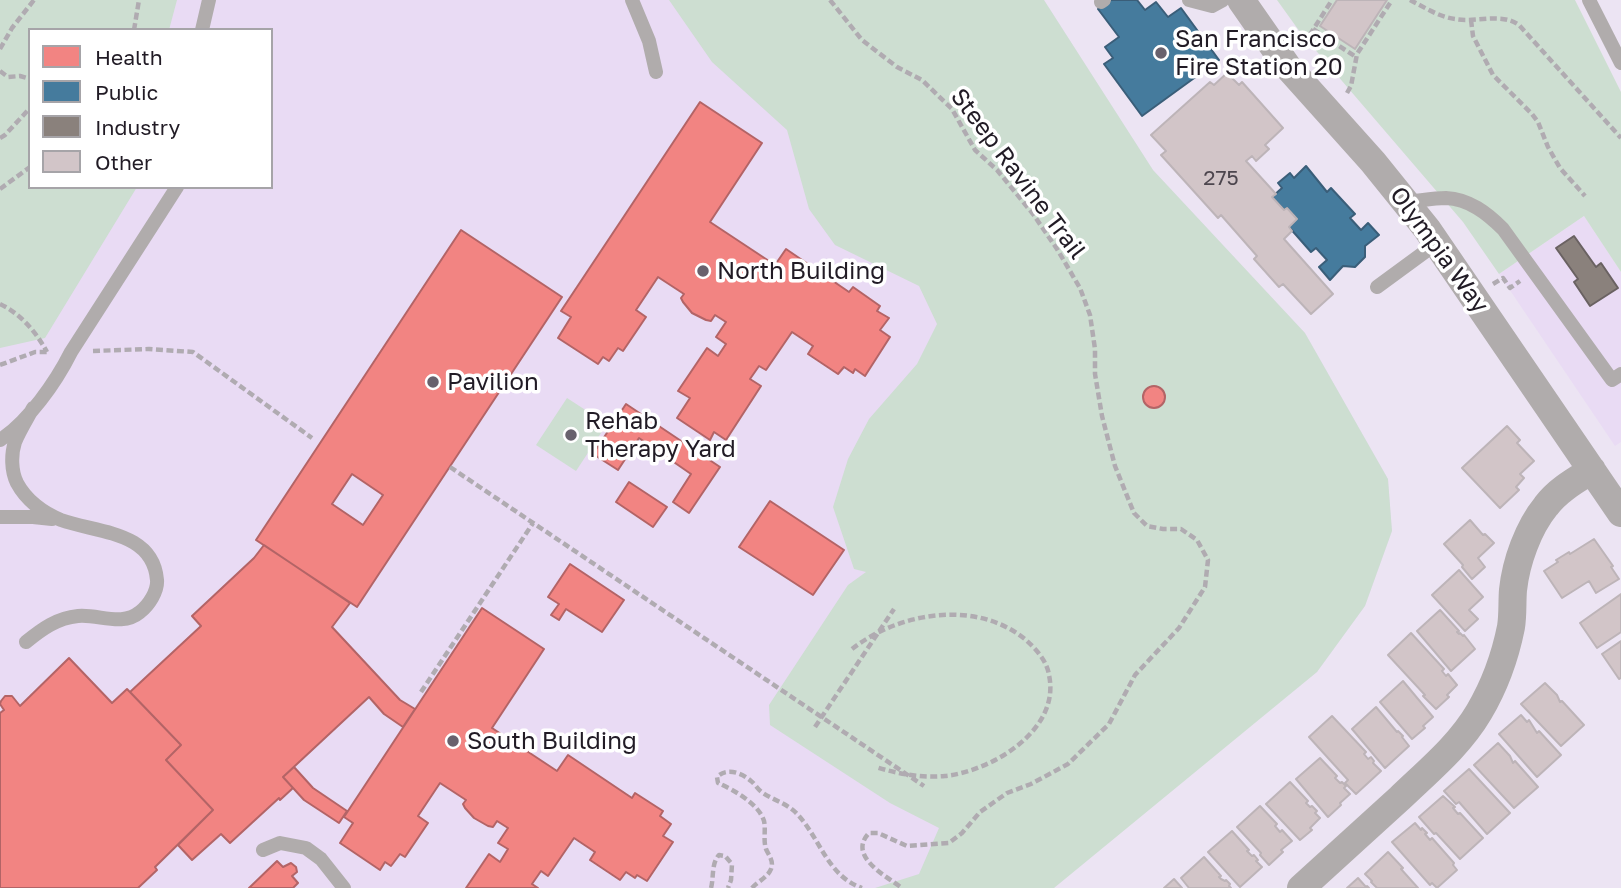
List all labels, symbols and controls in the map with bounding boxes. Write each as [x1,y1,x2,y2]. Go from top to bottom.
place label: San Francisco Fire Station 20 [1175,25,1343,81]
legend [28,28,273,189]
text: Health [95,44,163,70]
marker: San Francisco Fire Station 20 [1153,45,1169,61]
text: Public [95,79,158,105]
street label: Steep Ravine Trail [944,83,1092,265]
text: Industry [95,114,180,140]
text: Other [95,149,152,175]
house number: 275 [1203,165,1239,191]
street label: Olympia Way [1384,181,1494,319]
place label: North Building [717,257,885,285]
marker: North Building [695,263,711,279]
place label: Pavilion [447,368,539,396]
marker: Pavilion [425,374,441,390]
place label: Rehab Therapy Yard [585,407,736,463]
marker: Rehab Therapy Yard [563,427,579,443]
place label: South Building [467,727,637,755]
marker: South Building [445,733,461,749]

